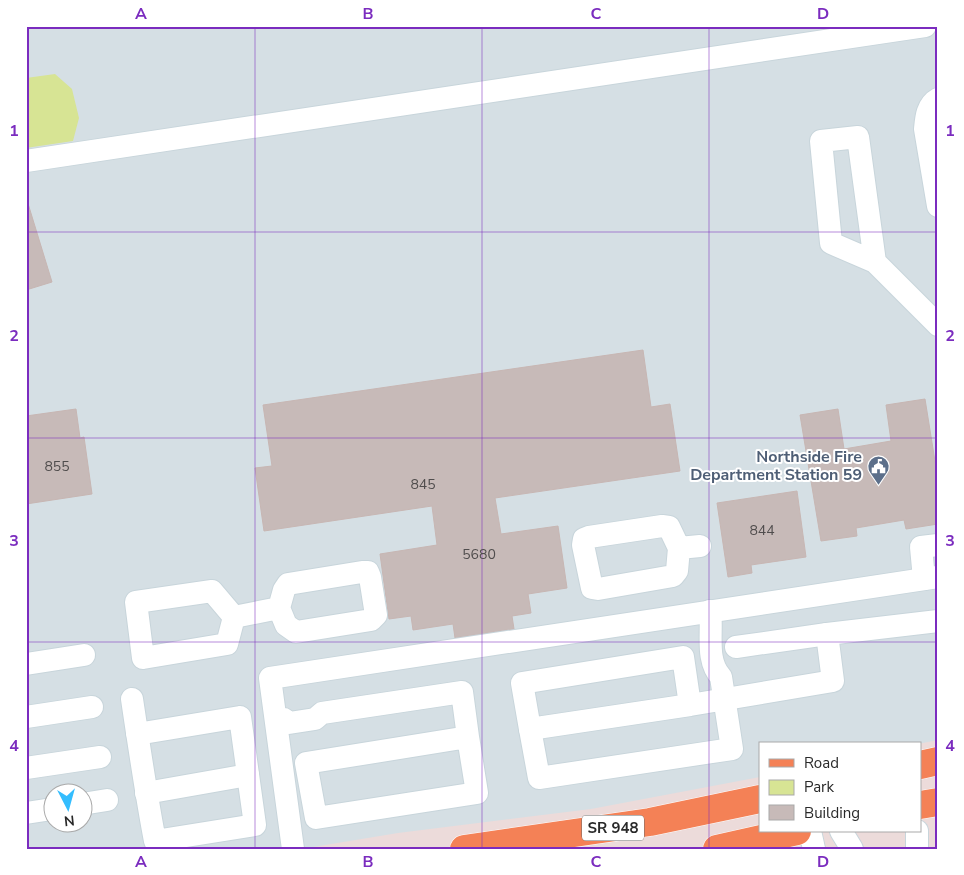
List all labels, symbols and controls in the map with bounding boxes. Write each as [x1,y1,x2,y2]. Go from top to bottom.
text: A [135,3,147,25]
text: B [362,3,374,25]
text: C [591,3,602,25]
text: D [817,3,829,25]
text: 1 [9,120,19,142]
text: 1 [945,120,955,142]
text: 2 [9,325,19,347]
text: 2 [945,325,955,347]
place label: Northside Fire Department Station 59 [690,446,862,486]
public building icon: Northside Fire Department Station 59 [866,454,890,485]
house number: 855 [44,457,70,476]
house number: 845 [410,475,436,494]
house number: 844 [749,521,775,540]
text: 3 [9,530,19,552]
text: 3 [945,530,955,552]
house number: 5680 [462,545,496,564]
text: 4 [9,735,19,757]
text: 4 [945,735,955,757]
legend [759,742,922,832]
text: Road [804,753,839,773]
text: Park [804,777,834,797]
north arrow [42,782,92,832]
text: Building [804,803,860,823]
text: N [63,810,76,830]
road number: SR 948 [582,816,644,840]
text: A [135,851,147,873]
text: B [362,851,374,873]
text: C [591,851,602,873]
text: D [817,851,829,873]

